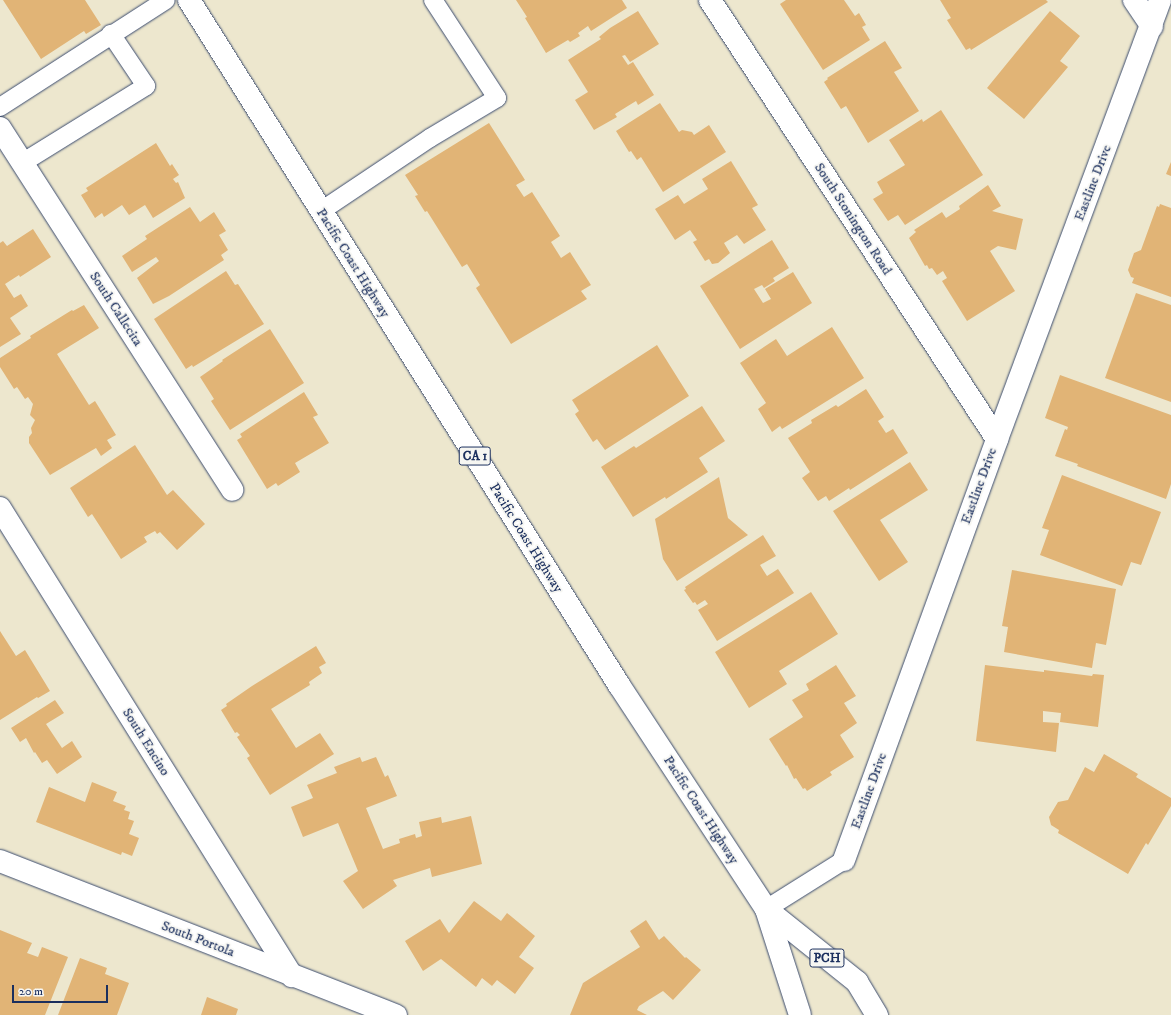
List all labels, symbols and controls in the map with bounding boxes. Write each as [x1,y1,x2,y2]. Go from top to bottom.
street label: Eastline Drive [1071,143,1115,223]
street label: South Stonington Road [811,160,895,278]
street label: Pacific Coast Highway [313,205,393,321]
street label: South Callecita [86,269,146,349]
road number: CA 1 [458,445,492,467]
street label: Eastline Drive [957,446,1001,526]
street label: Pacific Coast Highway [486,480,566,596]
street label: South Encino [119,705,173,779]
street label: Eastline Drive [847,751,891,831]
street label: Pacific Coast Highway [660,753,742,867]
street label: South Portola [159,917,237,961]
road number: PCH [809,947,845,969]
scale bar [14,977,110,1003]
text: 20 m [19,984,43,999]

